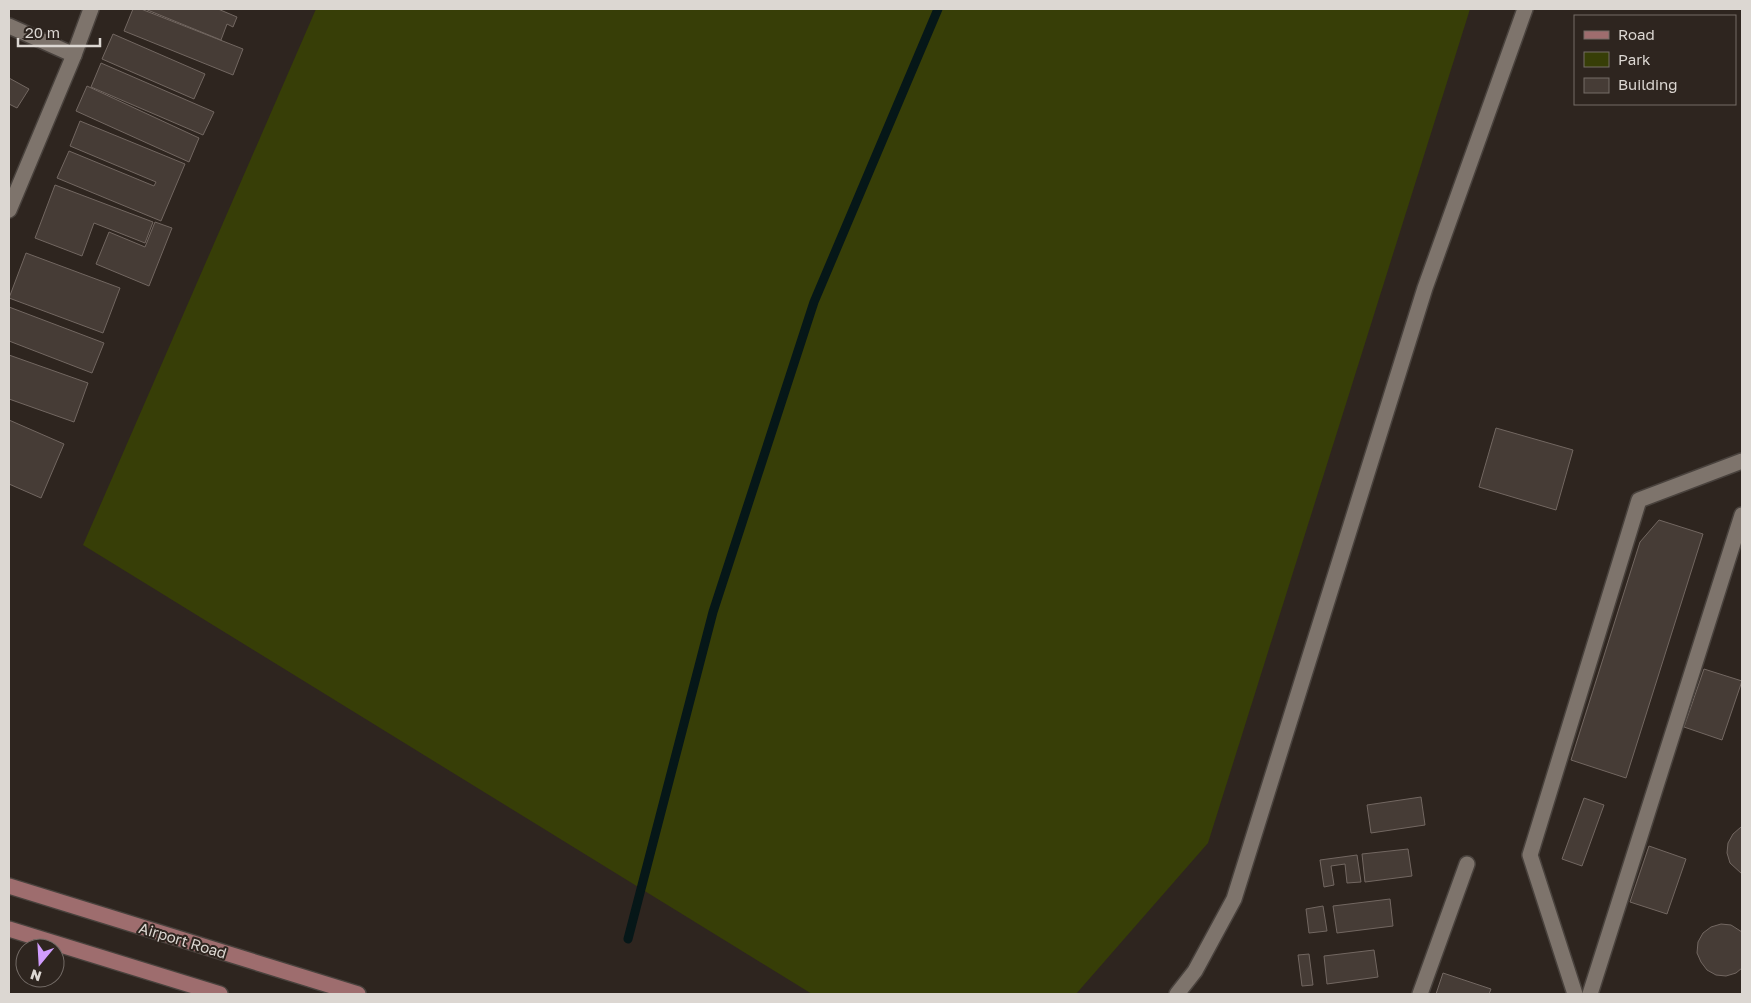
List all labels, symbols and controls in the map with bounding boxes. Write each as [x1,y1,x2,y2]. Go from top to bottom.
scale bar [18,15,100,47]
legend [1574,15,1736,105]
text: 20 m [25,23,60,41]
text: Road [1618,25,1655,43]
text: Park [1618,50,1651,68]
text: Building [1618,75,1678,93]
street label: Airport Road [137,918,229,962]
north arrow [15,938,65,988]
text: N [28,966,44,986]

